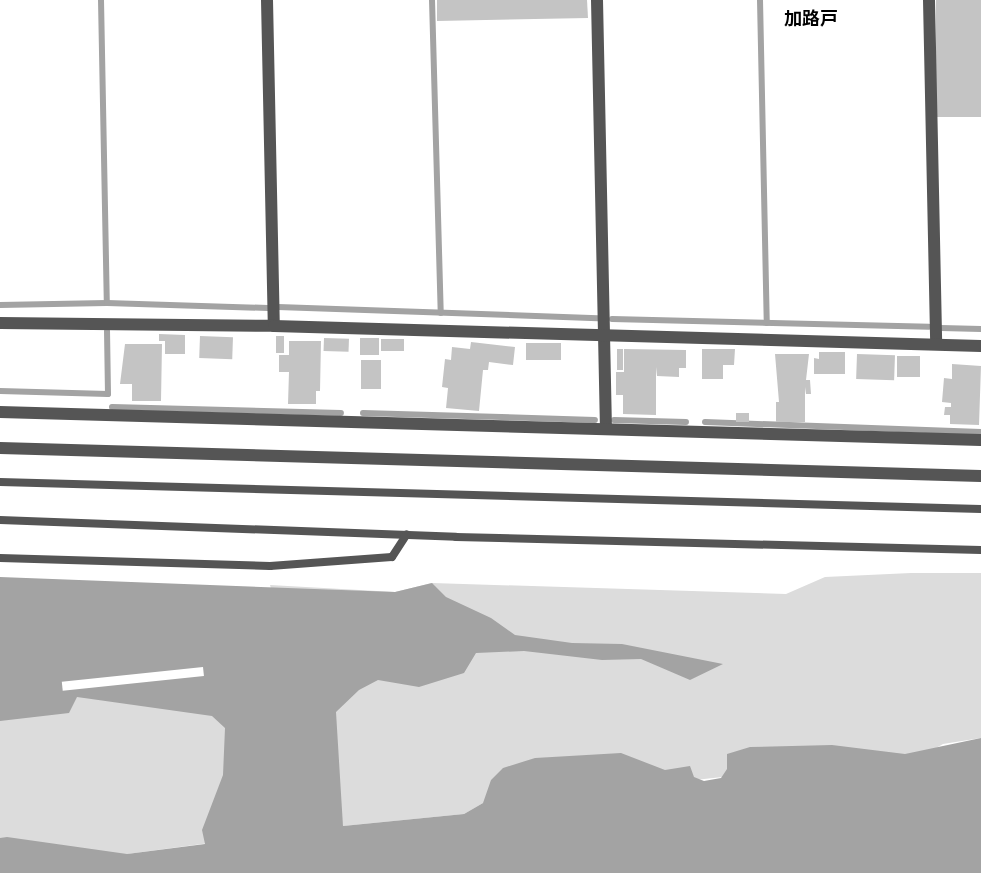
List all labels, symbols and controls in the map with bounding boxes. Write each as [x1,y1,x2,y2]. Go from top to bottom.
district label: 加路戸 [784,8,838,30]

